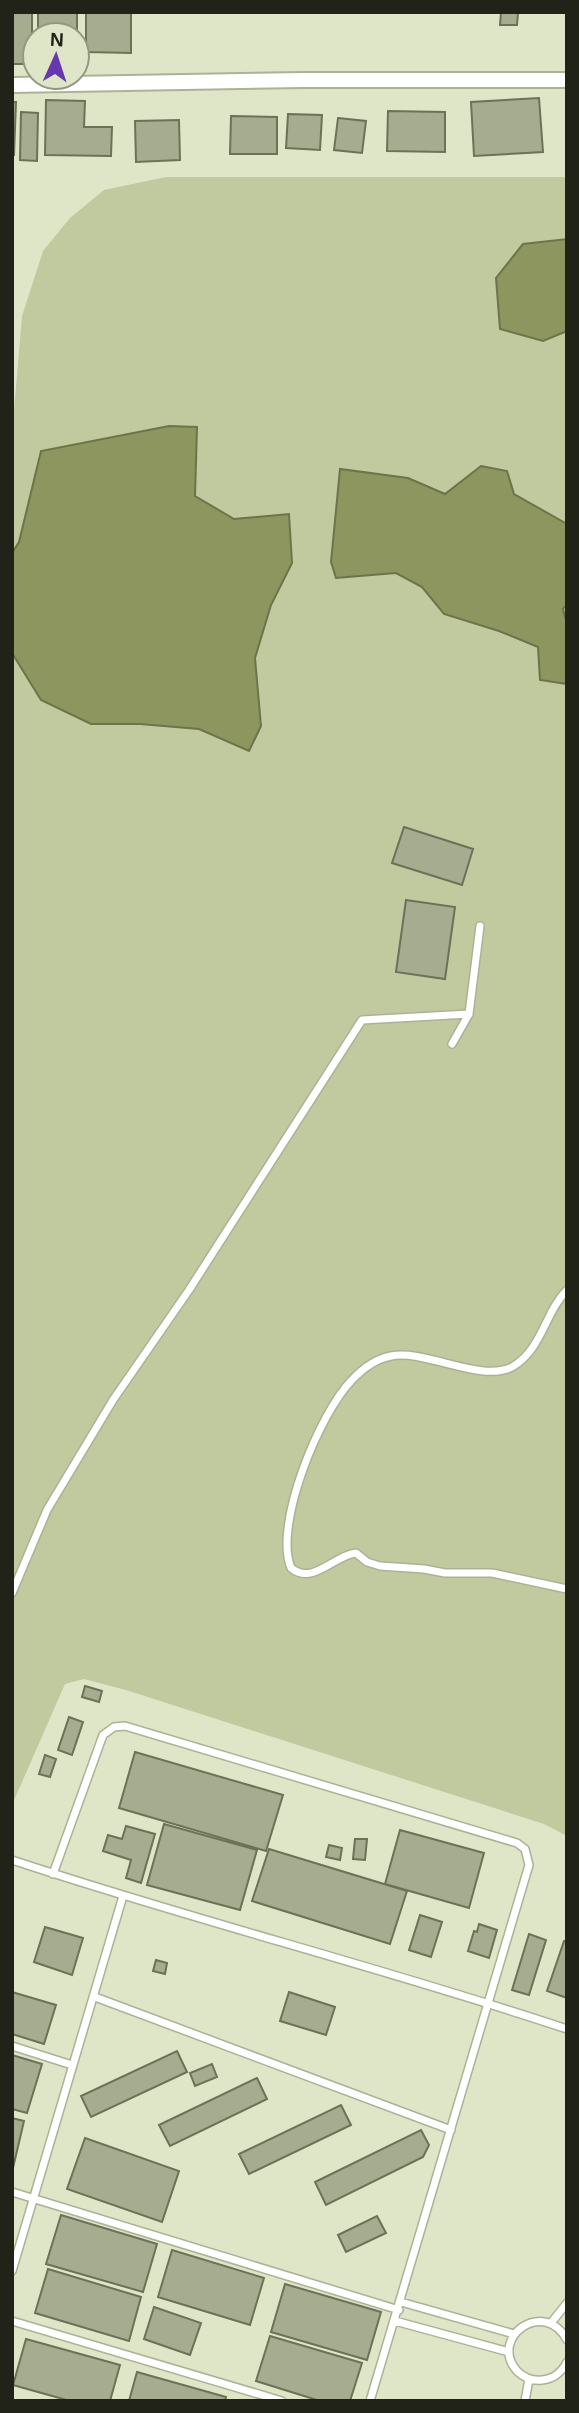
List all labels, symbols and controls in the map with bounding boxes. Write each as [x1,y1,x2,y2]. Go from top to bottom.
north arrow [21,21,91,91]
text: N [49,29,64,50]

